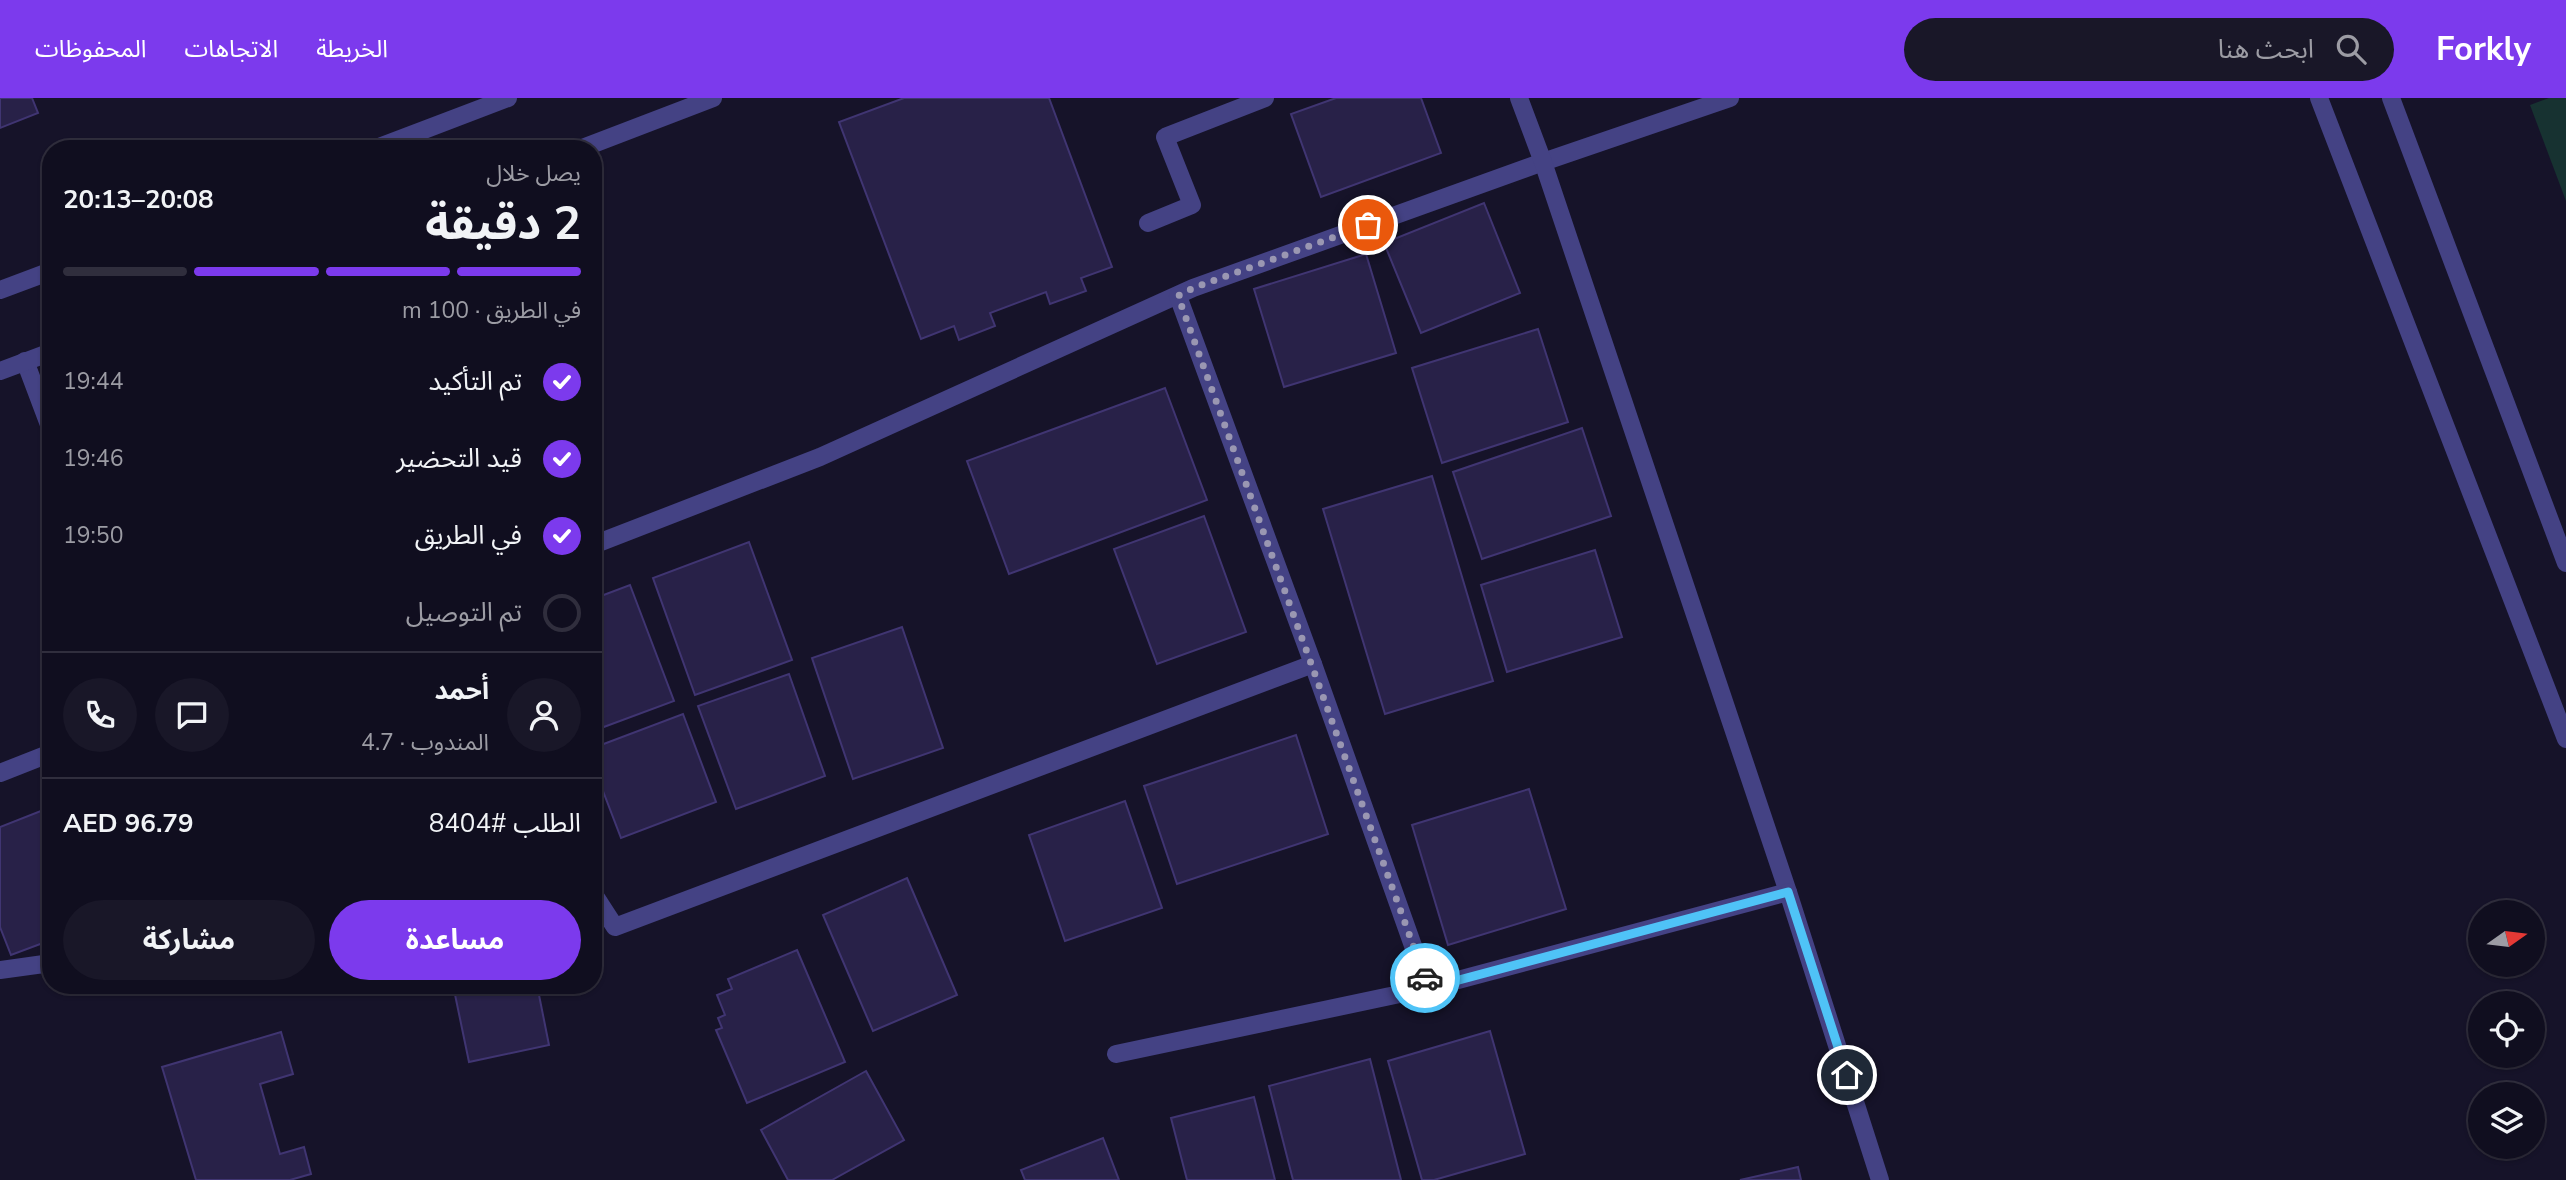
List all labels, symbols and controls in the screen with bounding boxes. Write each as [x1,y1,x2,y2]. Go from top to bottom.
search box [1904,18,2394,81]
text: Forkly [2436,27,2531,72]
icon: search [2332,30,2370,68]
text: ابحث هنا [2218,32,2314,67]
text: المحفوظات [35,33,146,65]
text: الاتجاهات [184,33,278,65]
text: الخريطة [316,33,388,65]
text: يصل خلال [486,158,581,189]
text: 20:08–20:13 [63,182,214,217]
text: 2 دقيقة [425,192,581,255]
pin [1338,195,1398,255]
icon: bag [1349,206,1387,244]
text: في الطريق · 100 m [402,295,581,326]
icon: check [543,363,581,401]
text: تم التأكيد [429,364,522,399]
text: 19:44 [63,366,123,397]
icon: check [543,440,581,478]
text: قيد التحضير [396,441,522,476]
text: 19:46 [63,443,123,474]
icon: check [543,517,581,555]
text: في الطريق [415,518,522,553]
text: 19:50 [63,520,123,551]
text: تم التوصيل [406,595,522,630]
text: أحمد [435,673,489,708]
button: phone [63,678,137,752]
button: chat [155,678,229,752]
button: person [507,678,581,752]
text: المندوب · 4.7 [361,727,489,758]
text: AED 96.79 [63,806,194,841]
text: الطلب #8404 [429,806,581,841]
button: مشاركة [63,900,315,980]
button: مساعدة [329,900,581,980]
north arrow [2468,900,2544,976]
map controls [2468,900,2545,1159]
courier [1390,943,1460,1013]
icon: car [1406,959,1444,997]
button: locate [2468,991,2545,1068]
pin [1817,1045,1877,1105]
icon: home [1828,1056,1866,1094]
button: layers [2468,1082,2545,1159]

